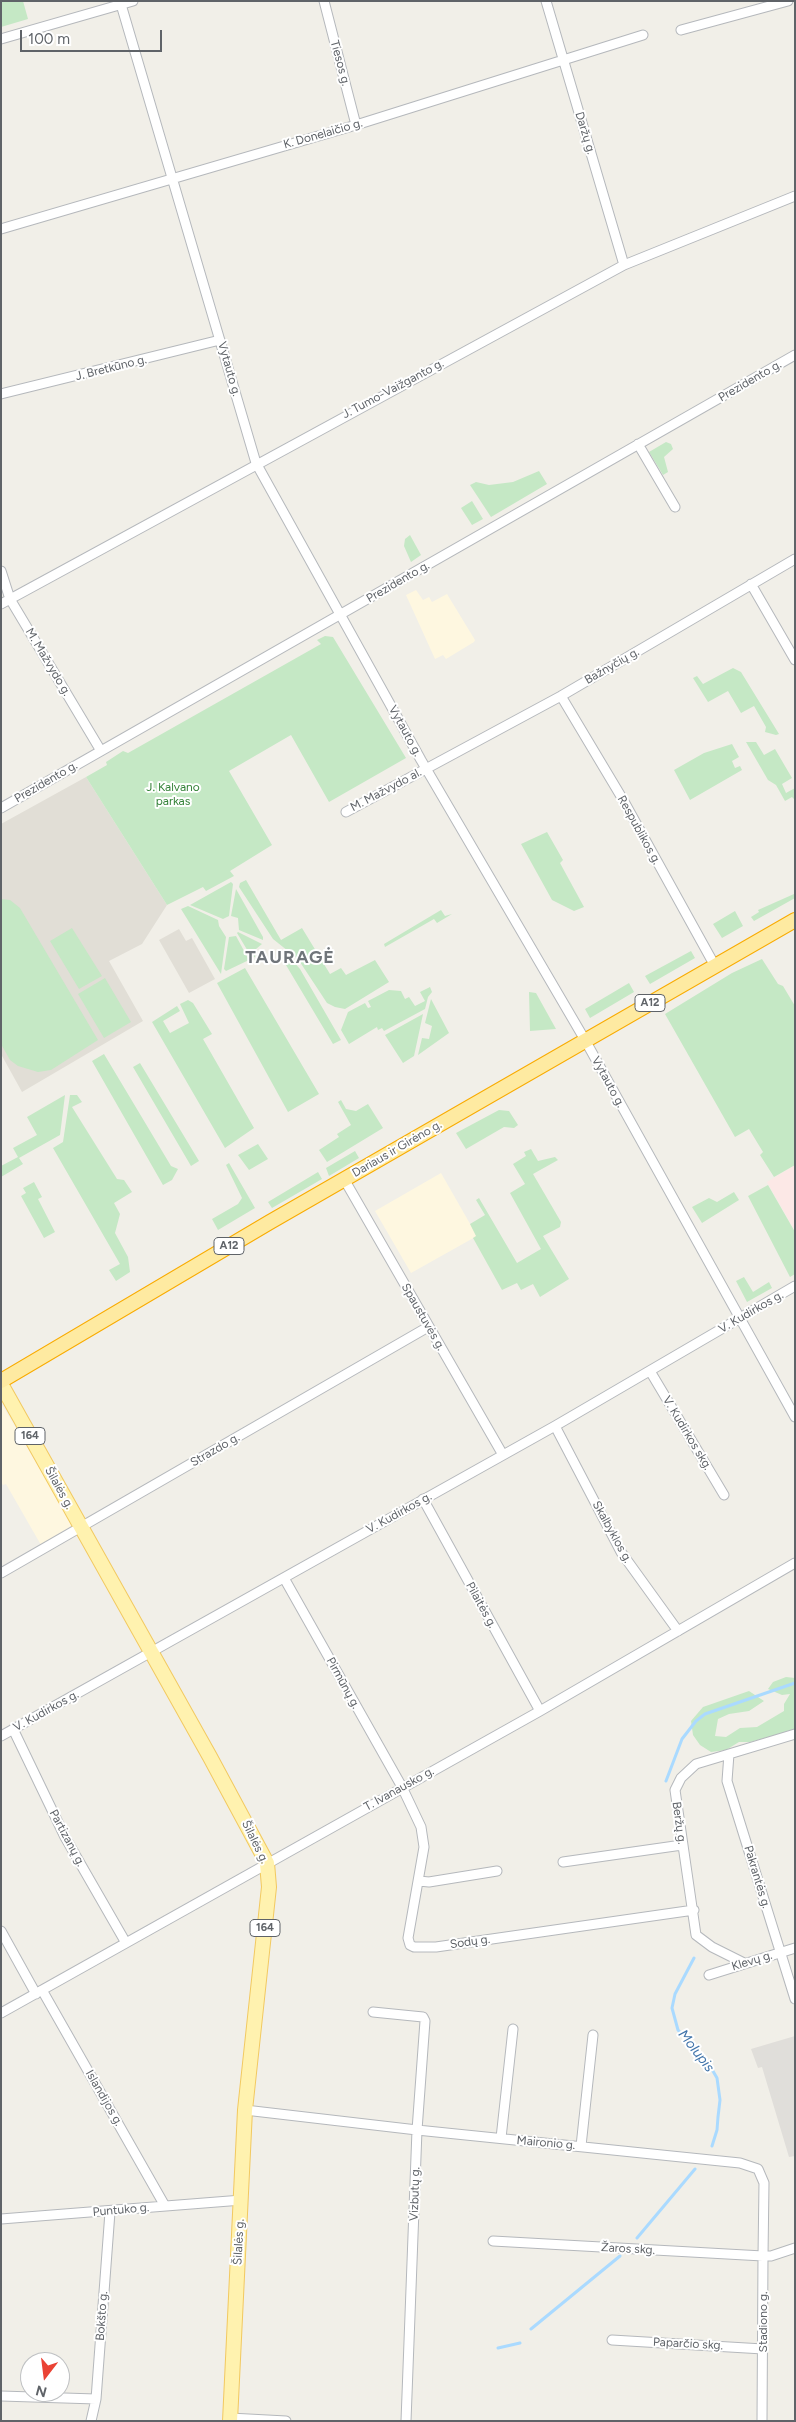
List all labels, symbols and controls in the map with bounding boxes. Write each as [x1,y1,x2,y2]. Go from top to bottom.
scale bar [22,20,165,52]
text: 100 m [28,30,70,48]
street label: Tiesos g. [327,39,353,87]
street label: Daržų g. [572,110,598,156]
street label: K. Donelaičio g. [282,116,364,152]
street label: Vytauto g. [214,340,244,398]
street label: J. Bretkūno g. [74,352,148,384]
street label: J. Tumo-Vaižganto g. [340,356,446,422]
street label: Prezidento g. [716,357,784,405]
street label: Prezidento g. [364,558,432,606]
street label: M. Mažvydo g. [22,625,74,699]
street label: Bažnyčių g. [582,645,642,687]
street label: Vytauto g. [385,703,425,759]
street label: Prezidento g. [12,758,80,806]
street label: M. Mažvydo al. [348,765,424,815]
park label: J. Kalvano parkas [146,780,200,808]
street label: Respublikos g. [614,793,664,867]
district label: TAURAGĖ [244,947,336,969]
road number: A12 [635,994,665,1011]
street label: Vytauto g. [588,1054,628,1110]
street label: Dariaus ir Girėno g. [350,1117,444,1181]
road number: A12 [214,1238,244,1254]
street label: Spaustuvės g. [398,1281,448,1353]
street label: V. Kudirkos g. [716,1288,786,1336]
street label: V. Kudirkos skg. [659,1393,715,1473]
road number: 164 [15,1428,45,1444]
street label: Strazdo g. [188,1430,242,1470]
street label: Šilalės g. [42,1464,76,1512]
street label: V. Kudirkos g. [364,1489,434,1537]
street label: Skalbyklos g. [589,1499,635,1565]
street label: Pilaitės g. [462,1579,500,1631]
street label: Pirmūnų g. [323,1655,363,1711]
street label: V. Kudirkos g. [11,1687,81,1735]
street label: T. Ivanausko g. [361,1764,437,1814]
street label: Beržų g. [669,1801,689,1845]
street label: Partizanų g. [46,1807,88,1869]
street label: Šilalės g. [238,1818,272,1866]
street label: Pakrantės g. [741,1844,773,1910]
road number: 164 [250,1920,280,1936]
street label: Sodų g. [449,1932,491,1952]
street label: Klevų g. [730,1948,774,1974]
water label: Molupis [674,2027,718,2075]
street label: Islandijos g. [82,2067,126,2129]
street label: Maironio g. [516,2133,576,2153]
street label: Vizbutų g. [407,2167,423,2221]
street label: Puntuko g. [92,2200,150,2220]
street label: Šilalės g. [231,2219,247,2265]
street label: Žaros skg. [601,2240,655,2258]
street label: Bokšto g. [93,2291,111,2341]
street label: Stadiono g. [756,2292,770,2352]
street label: Paparčio skg. [653,2335,723,2353]
north arrow [20,2352,70,2402]
text: N [34,2381,49,2401]

